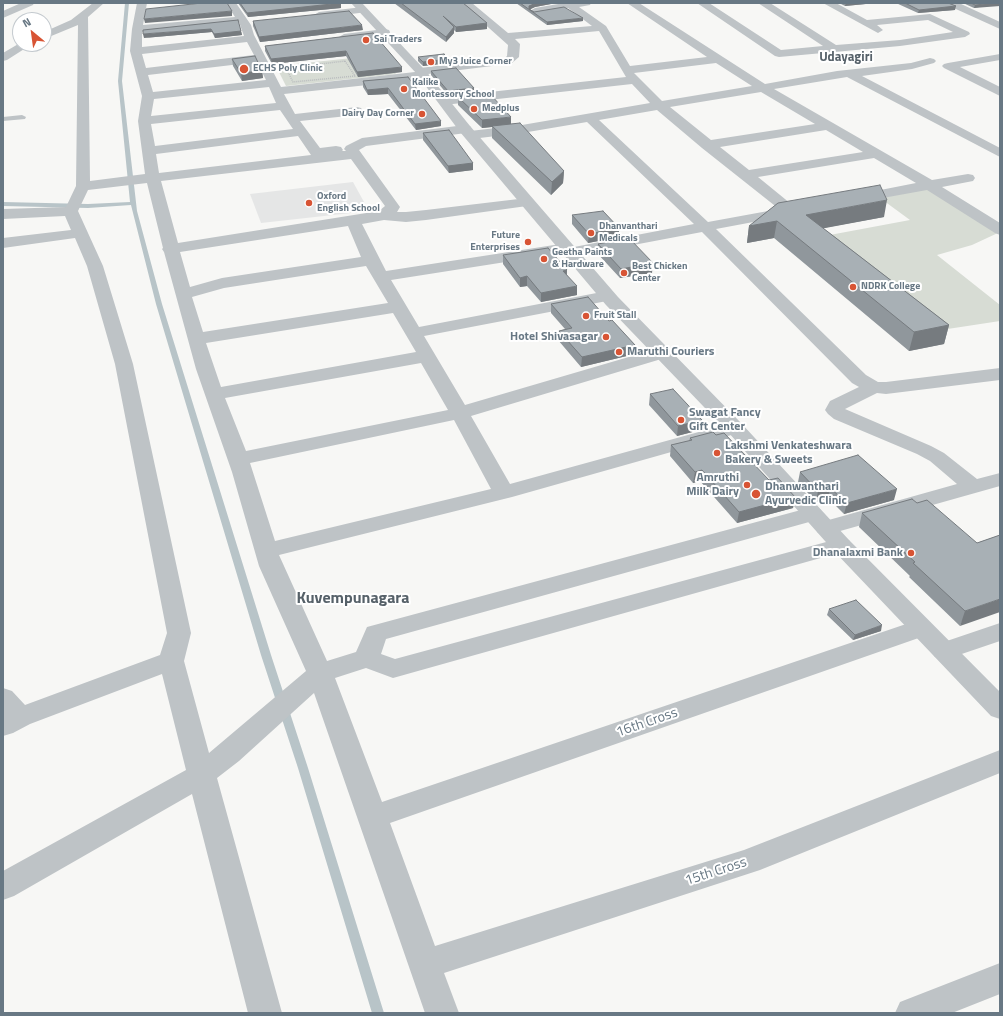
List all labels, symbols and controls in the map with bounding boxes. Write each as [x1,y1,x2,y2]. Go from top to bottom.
north arrow [12,12,52,52]
text: N [19,14,34,31]
place label: Sai Traders [374,34,422,46]
marker: Sai Traders [361,35,371,45]
district label: Udayagiri [819,50,873,66]
place label: My3 Juice Corner [439,56,512,68]
marker: My3 Juice Corner [426,57,436,67]
marker: ECHS Poly Clinic [238,63,250,75]
place label: ECHS Poly Clinic [253,63,323,75]
place label: Kalike Montessory School [412,77,495,100]
marker: Kalike Montessory School [399,84,409,94]
place label: Medplus [482,103,519,115]
marker: Medplus [469,104,479,114]
place label: Dairy Day Corner [342,108,414,120]
marker: Dairy Day Corner [417,109,427,119]
place label: Oxford English School [317,191,380,214]
marker: Oxford English School [304,198,314,208]
place label: Dhanvanthari Medicals [599,221,658,244]
marker: Dhanvanthari Medicals [586,228,596,238]
place label: Future Enterprises [470,230,520,254]
marker: Future Enterprises [523,237,533,247]
place label: Geetha Paints & Hardware [552,247,612,270]
marker: Geetha Paints & Hardware [539,254,549,264]
place label: Best Chicken Center [632,261,687,284]
marker: Best Chicken Center [619,268,629,278]
place label: NDRK College [861,281,920,293]
marker: NDRK College [848,282,858,292]
place label: Fruit Stall [594,310,636,322]
marker: Fruit Stall [581,311,591,321]
place label: Hotel Shivasagar [510,330,598,344]
marker: Hotel Shivasagar [601,332,611,342]
place label: Maruthi Couriers [627,345,715,359]
marker: Maruthi Couriers [614,347,624,357]
place label: Swagat Fancy Gift Center [689,406,761,434]
marker: Swagat Fancy Gift Center [676,415,686,425]
place label: Lakshmi Venkateshwara Bakery & Sweets [725,439,852,467]
marker: Lakshmi Venkateshwara Bakery & Sweets [712,448,722,458]
place label: Amruthi Milk Dairy [686,471,739,499]
marker: Amruthi Milk Dairy [742,480,752,490]
place label: Dhanwanthari Ayurvedic Clinic [765,480,847,508]
marker: Dhanwanthari Ayurvedic Clinic [750,488,762,500]
place label: Dhanalaxmi Bank [813,546,903,560]
marker: Dhanalaxmi Bank [906,548,916,558]
district label: Kuvempunagara [297,589,409,609]
street label: 16th Cross [614,705,680,741]
street label: 15th Cross [683,854,749,890]

